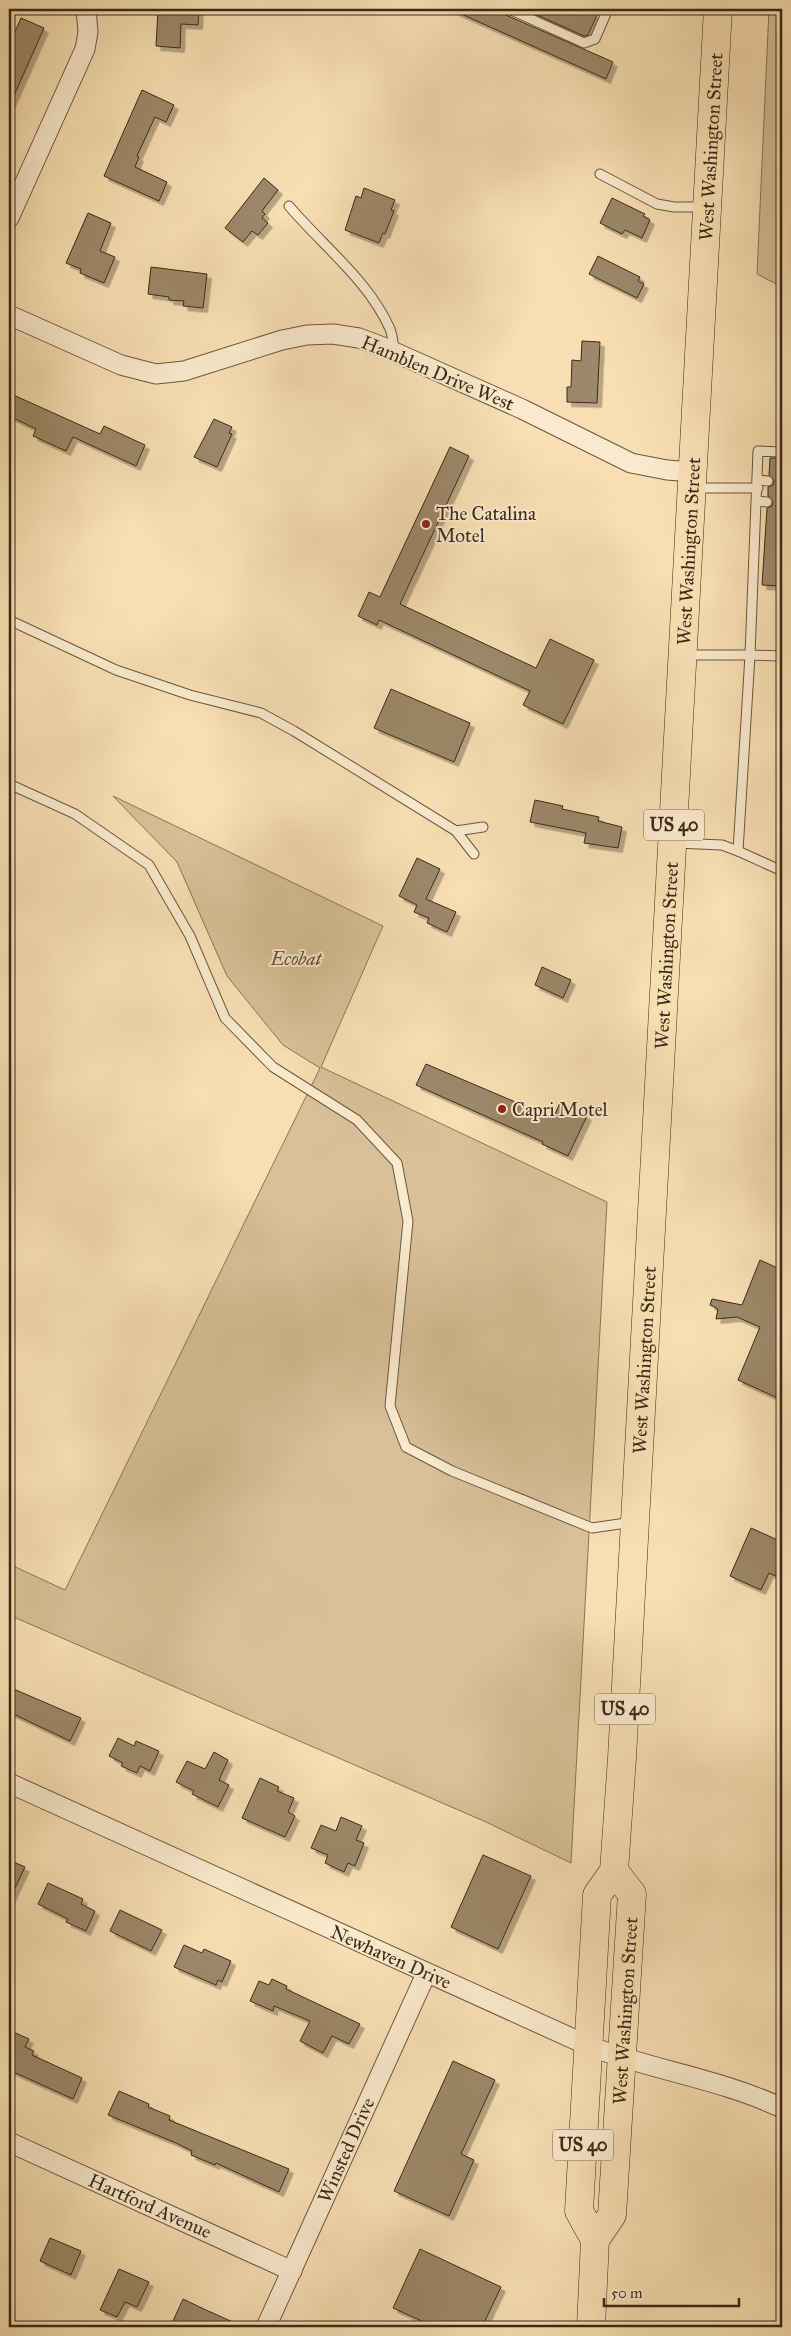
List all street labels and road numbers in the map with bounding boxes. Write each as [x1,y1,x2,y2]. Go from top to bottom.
street label: West Washington Street [694,52,727,241]
street label: Hamblen Drive West [358,330,518,416]
street label: West Washington Street [672,456,705,646]
road number: US 40 [644,810,704,840]
street label: West Washington Street [649,861,683,1050]
street label: West Washington Street [627,1265,661,1454]
road number: US 40 [595,1694,655,1725]
street label: West Washington Street [607,1916,642,2105]
street label: Newhaven Drive [327,1920,455,1994]
street label: Winsted Drive [313,2094,379,2206]
road number: US 40 [553,2130,613,2160]
street label: Hartford Avenue [85,2169,215,2243]

